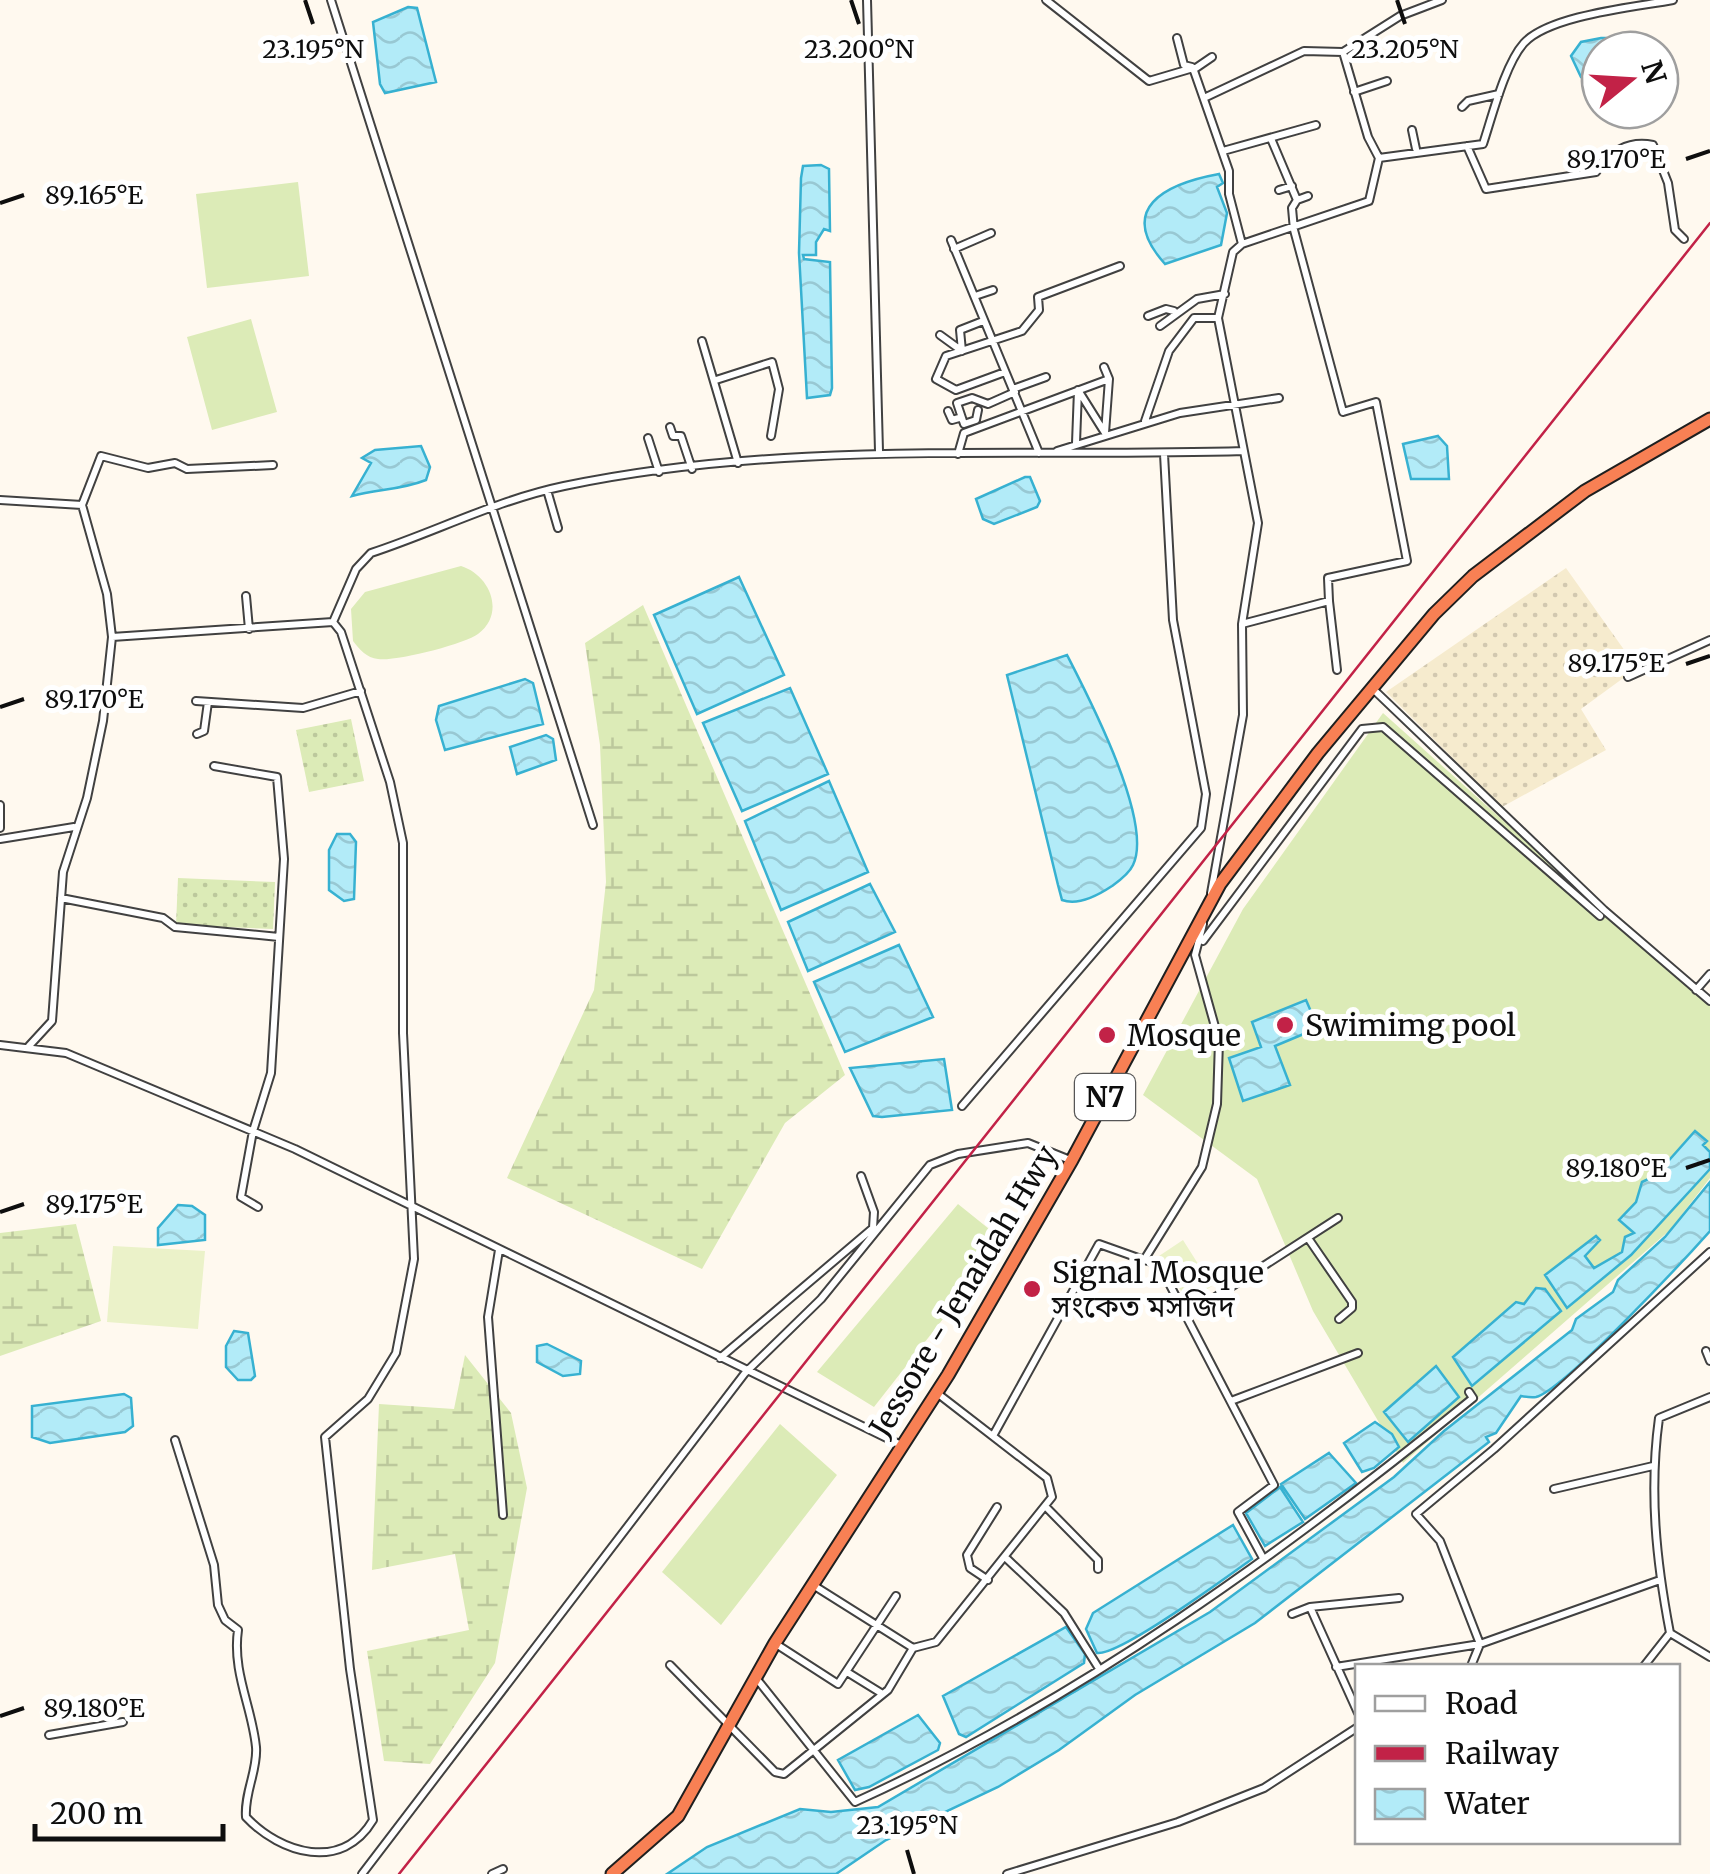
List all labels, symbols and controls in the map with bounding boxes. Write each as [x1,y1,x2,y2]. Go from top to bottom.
north arrow [1580,30,1680,130]
text: 23.195°N [262,33,364,65]
text: 23.200°N [804,33,914,65]
text: 23.205°N [1351,33,1459,65]
text: N [1633,56,1674,88]
text: 89.170°E [1566,143,1666,175]
text: 89.165°E [45,179,143,211]
text: 89.175°E [1567,647,1665,679]
text: 89.170°E [44,683,144,715]
place label: Swimimg pool [1305,1006,1516,1044]
marker: Swimimg pool [1274,1014,1296,1036]
place label: Mosque [1127,1016,1241,1054]
marker: Mosque [1096,1024,1118,1046]
road number: N7 [1075,1074,1135,1120]
street label: Jessore - Jenaidah Hwy [860,1138,1065,1445]
text: 89.180°E [1565,1152,1667,1184]
text: 89.175°E [45,1188,143,1220]
place label: Signal Mosque সংকেত মসজিদ [1051,1253,1264,1325]
marker: Signal Mosque সংকেত মসজিদ [1021,1278,1043,1300]
legend [1355,1664,1680,1844]
text: Road [1445,1684,1518,1722]
text: 89.180°E [43,1692,145,1724]
text: Railway [1445,1734,1560,1772]
scale bar [35,1779,222,1841]
text: Water [1444,1784,1530,1822]
text: 200 m [50,1794,143,1832]
text: 23.195°N [856,1809,958,1841]

